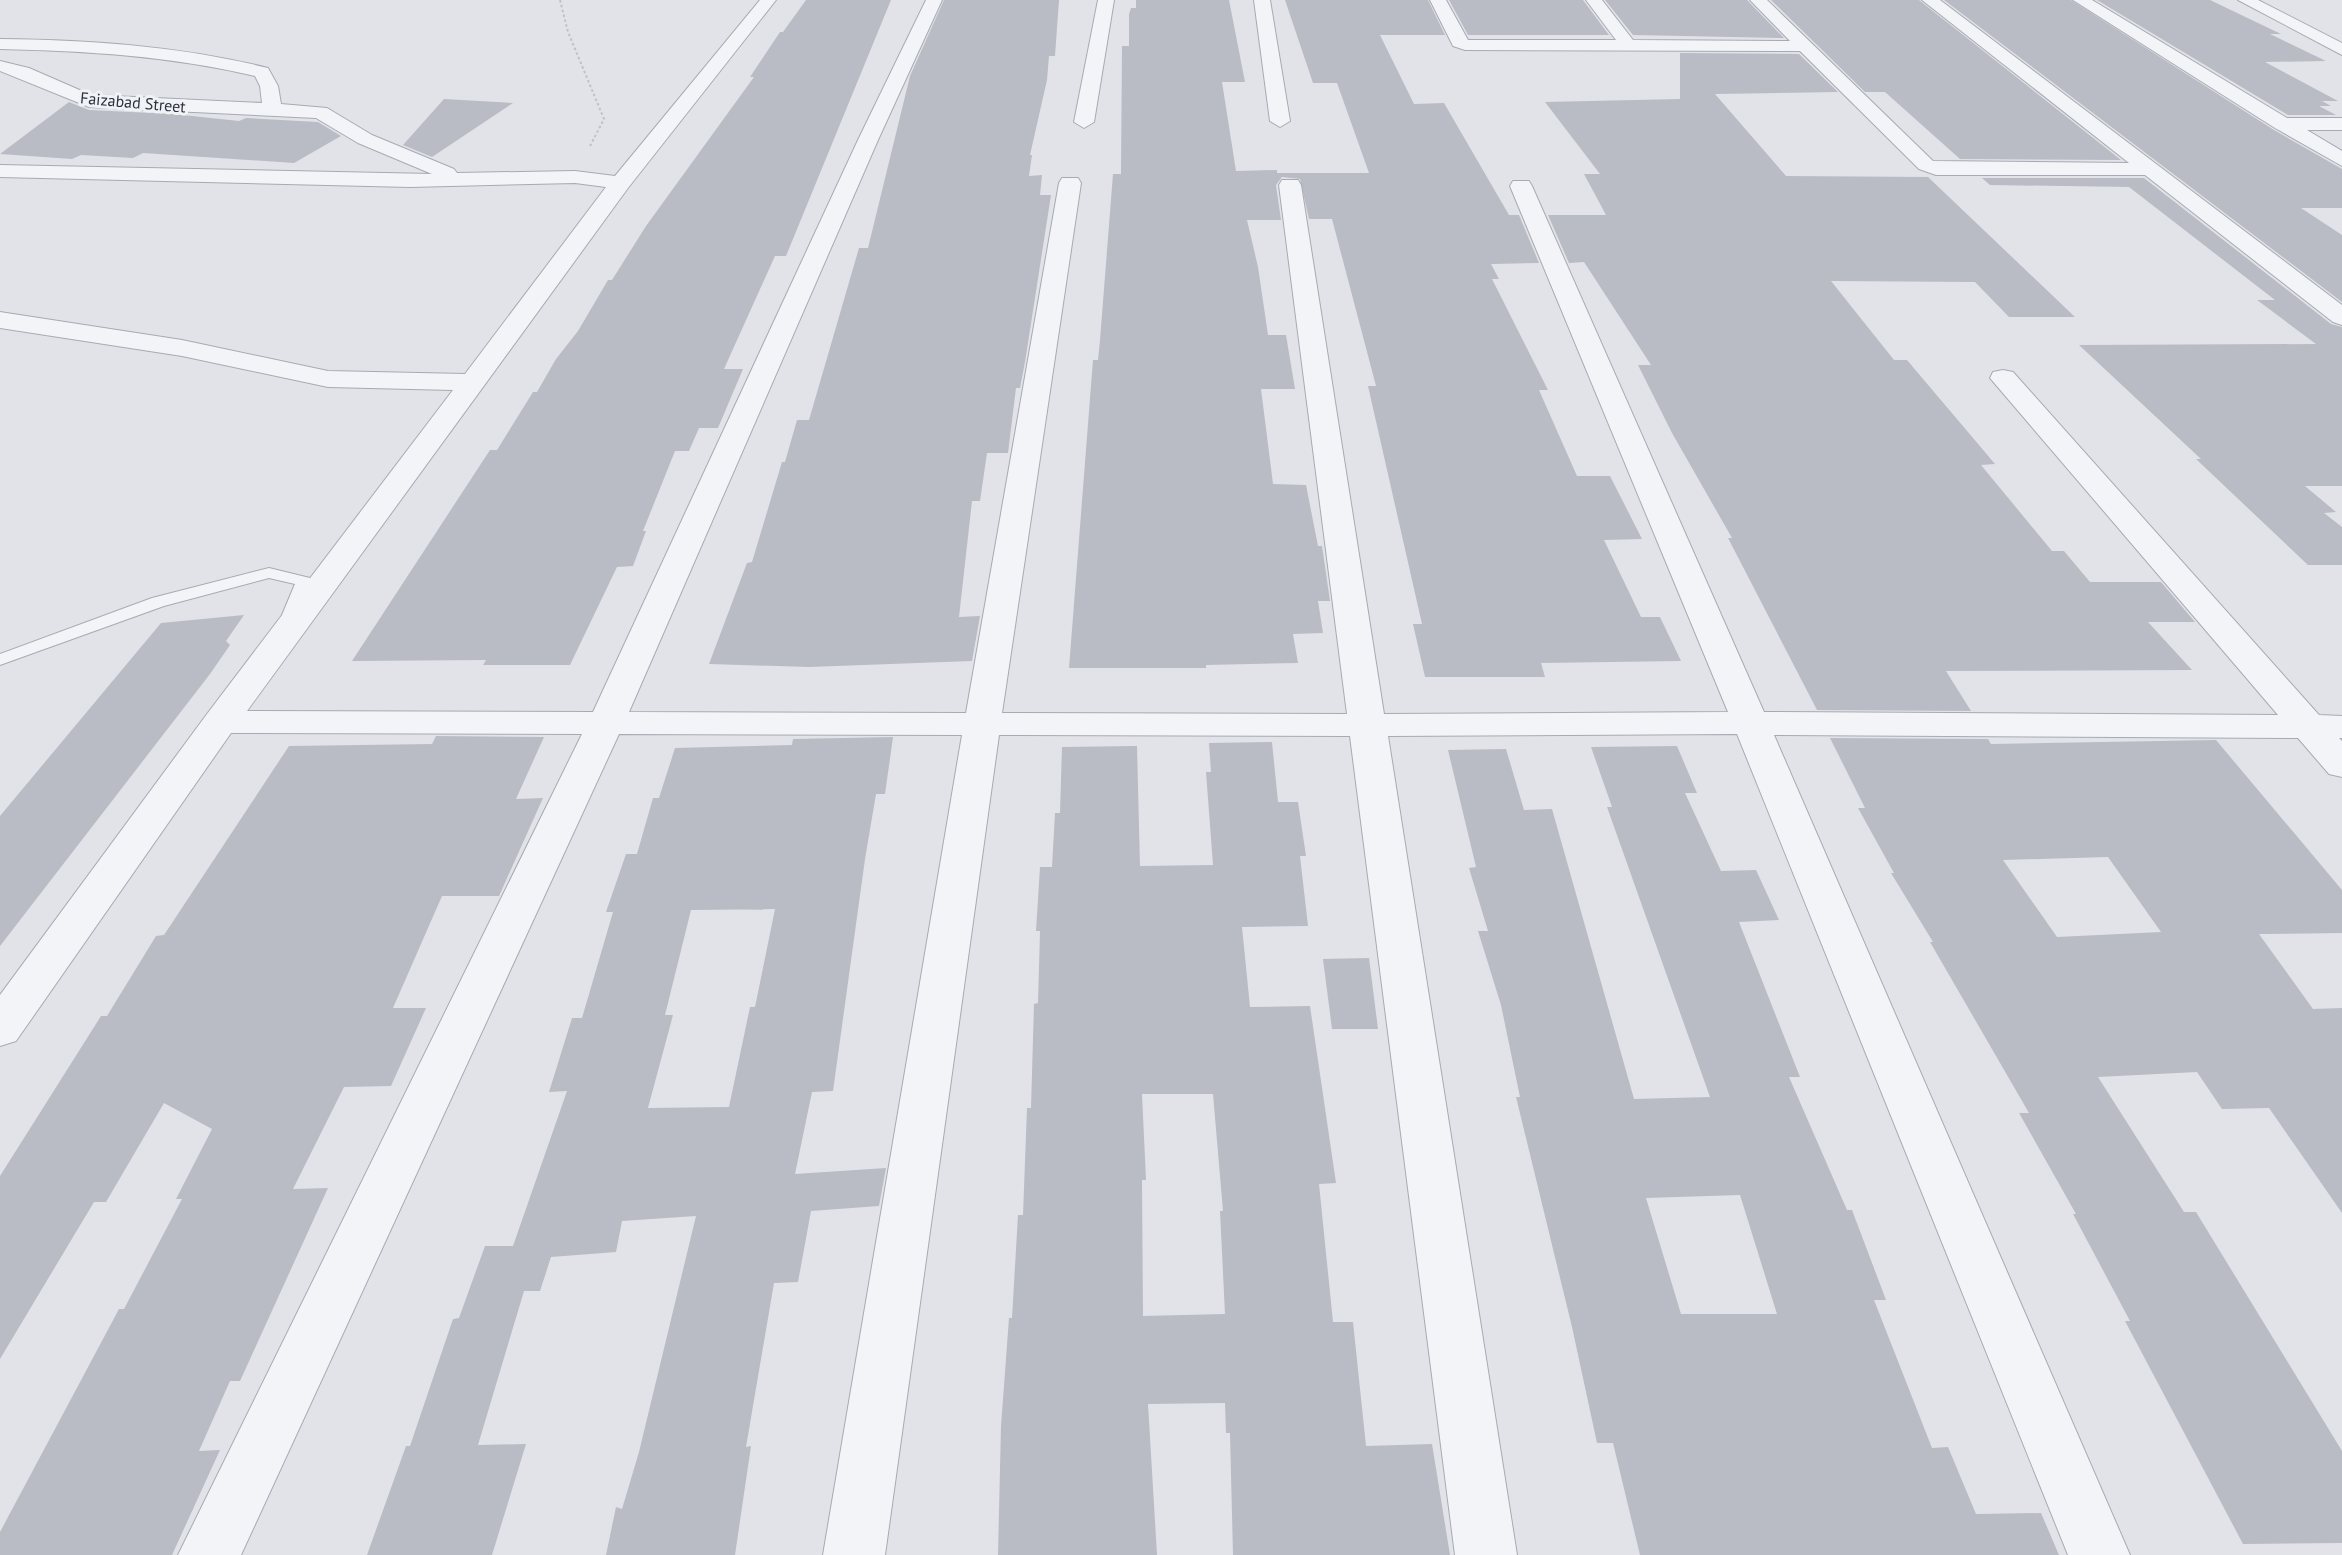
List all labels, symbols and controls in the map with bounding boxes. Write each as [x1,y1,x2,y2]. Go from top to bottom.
street label: Faizabad Street [79,87,187,117]

